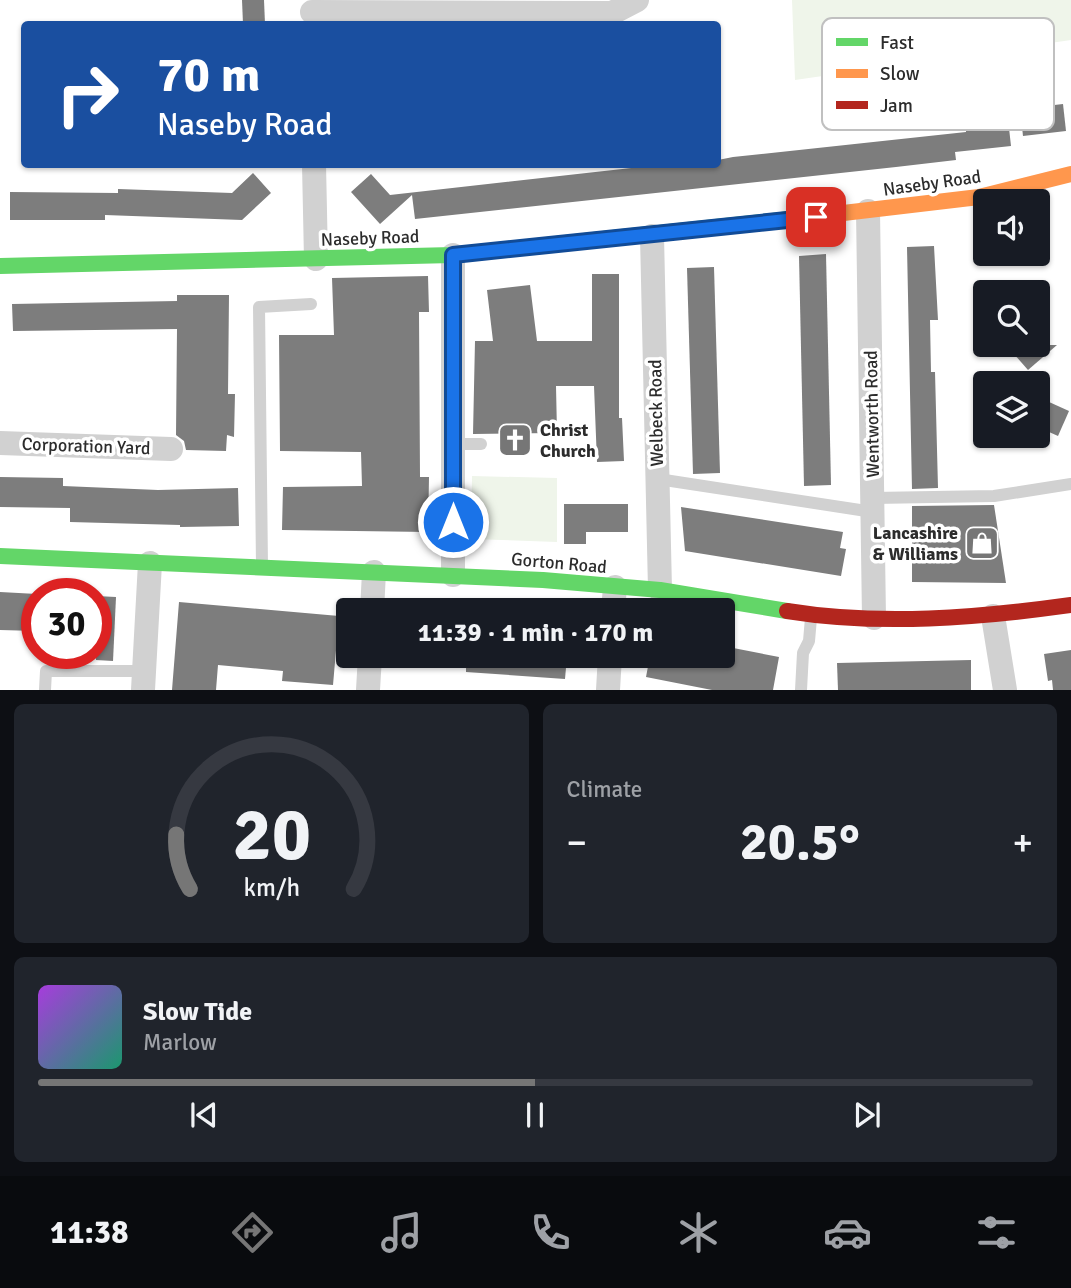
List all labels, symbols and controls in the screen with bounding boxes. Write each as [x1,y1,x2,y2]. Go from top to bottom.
legend [822,18,1054,130]
text: Fast [880,31,914,55]
text: 70 m [157,45,260,105]
icon: right [42,49,133,140]
text: Slow [880,62,920,86]
text: Jam [880,94,913,118]
text: Naseby Road [157,105,332,144]
street label: Naseby Road [882,165,982,201]
pin [786,187,846,247]
map controls [973,189,1050,448]
button: sound [973,189,1050,266]
icon: arrive [797,198,835,236]
street label: Naseby Road [320,225,420,251]
button: search [973,280,1050,357]
street label: Wentworth Road [860,350,884,478]
street label: Welbeck Road [644,359,668,467]
button: layers [973,371,1050,448]
place label: Christ Church [540,419,596,462]
church icon: Christ Church [496,421,534,459]
street label: Corporation Yard [21,433,151,459]
position arrow [416,485,490,559]
place label: Lancashire & Williams [873,522,958,565]
shop icon: Lancashire & Williams [963,524,1001,562]
street label: Gorton Road [510,548,608,578]
speed limit sign: 30 [21,578,112,669]
text: 11:39 · 1 min · 170 m [418,617,653,649]
text: Climate [567,775,642,804]
text: 20 [232,792,311,881]
text: 20.5° [740,810,860,874]
text: − [567,819,587,866]
text: + [1012,819,1033,866]
text: km/h [243,872,300,903]
text: Slow Tide [143,996,252,1028]
text: Marlow [143,1028,217,1057]
icon: previous [185,1096,223,1134]
icon: pause [516,1096,554,1134]
icon: next [848,1096,886,1134]
icon: directions [228,1208,277,1257]
icon: music [377,1208,426,1257]
icon: phone [526,1208,575,1257]
icon: climate [674,1208,723,1257]
icon: car [823,1208,872,1257]
icon: filters [972,1208,1021,1257]
text: 11:38 [50,1213,128,1252]

